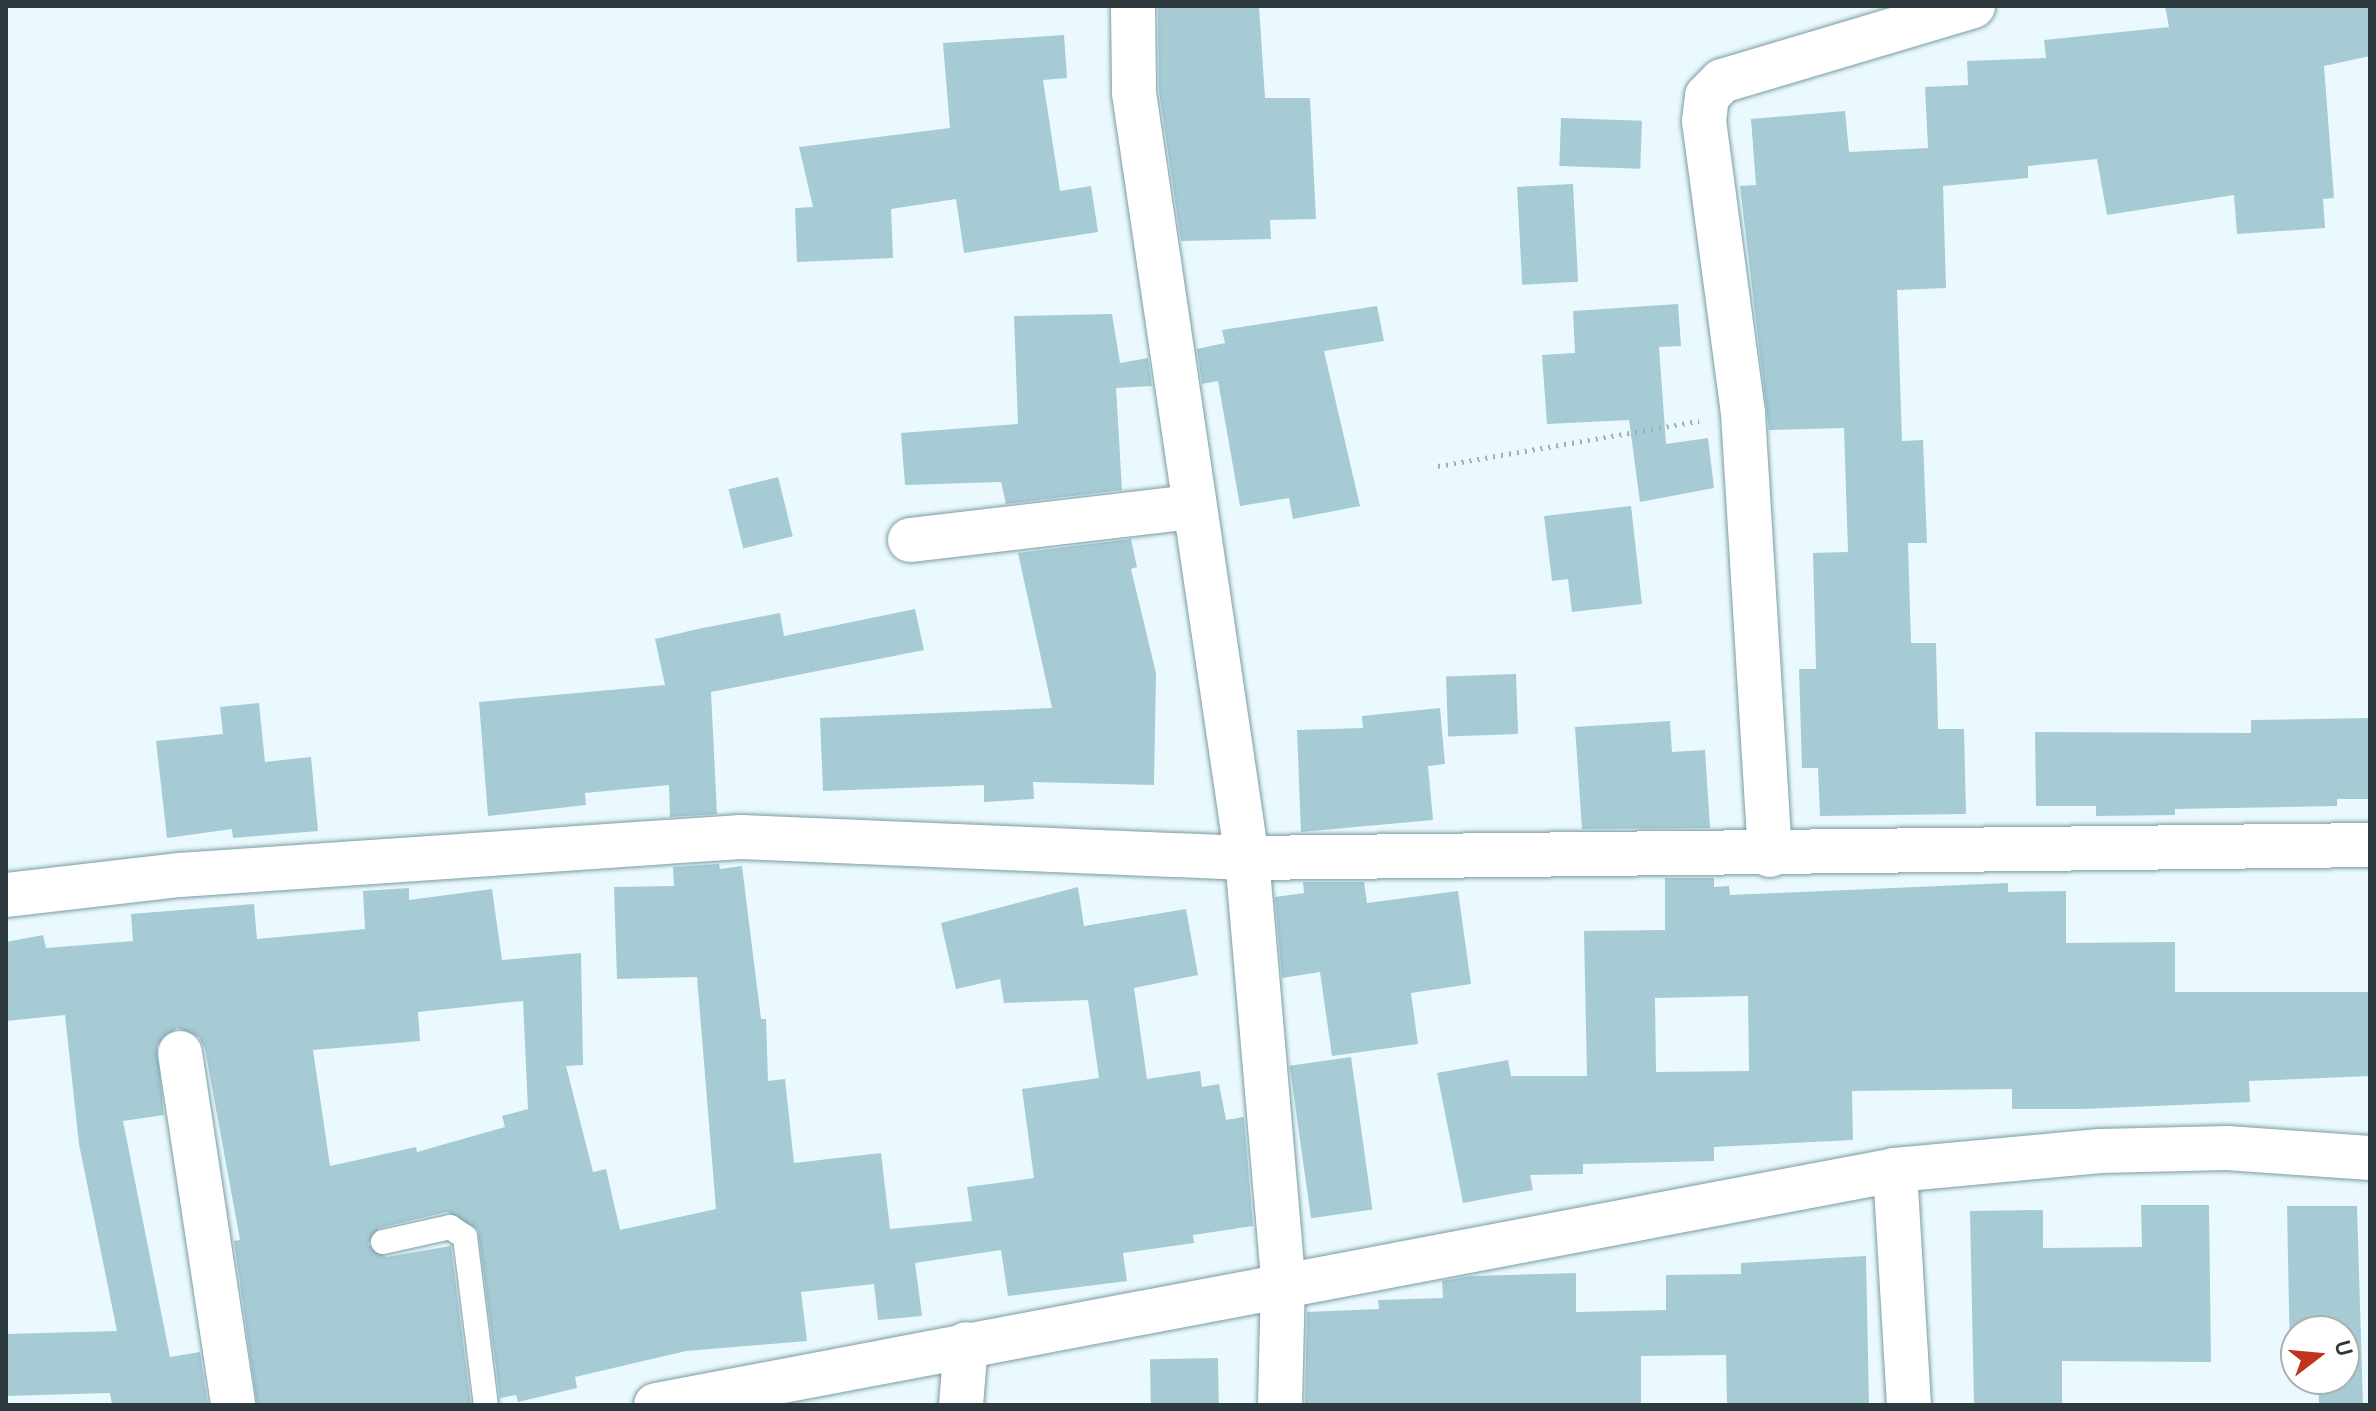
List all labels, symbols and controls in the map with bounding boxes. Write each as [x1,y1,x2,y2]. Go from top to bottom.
north arrow [2280,1315,2360,1395]
text: U [2326,1338,2357,1360]

